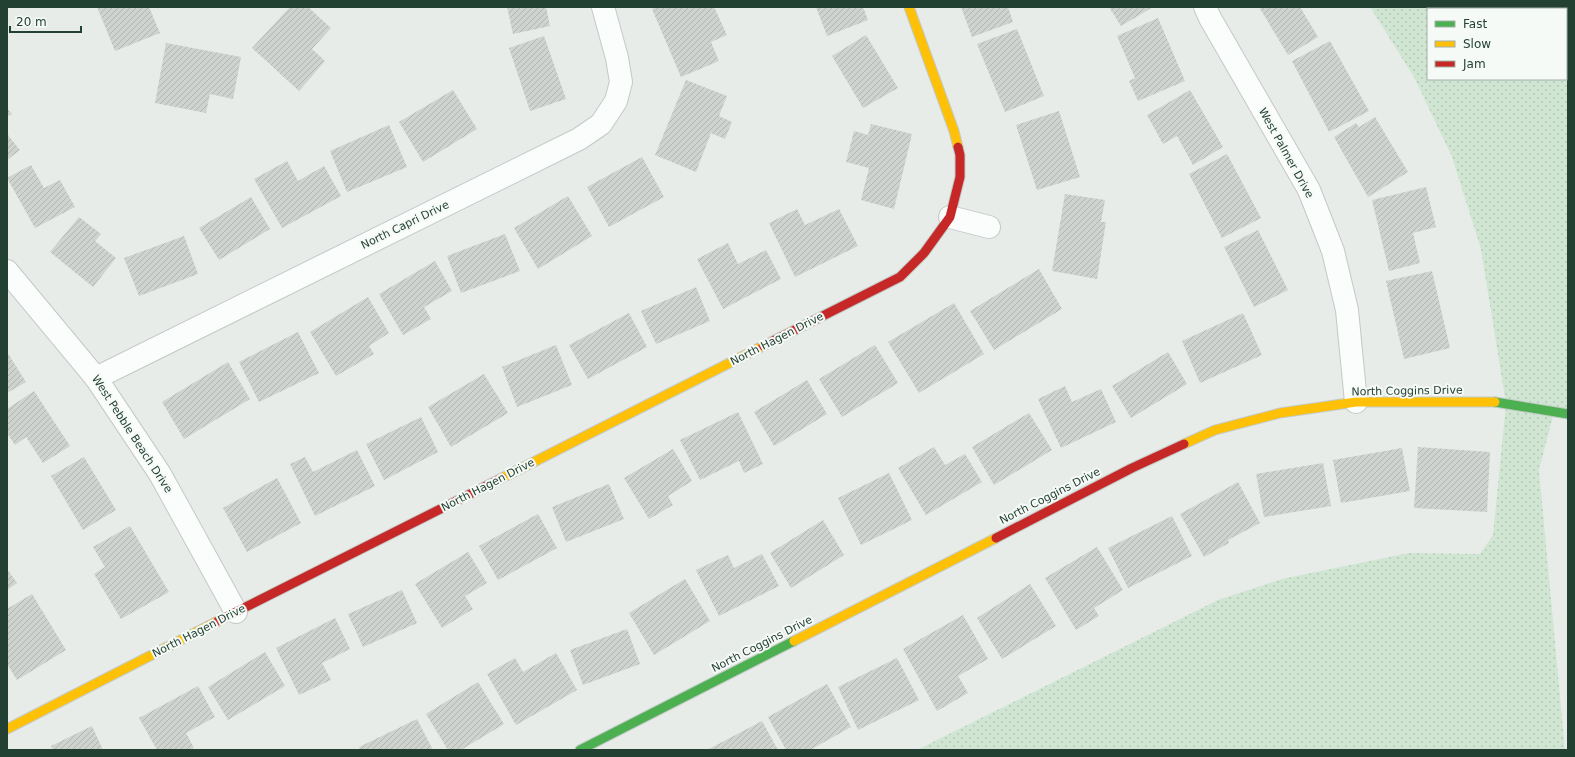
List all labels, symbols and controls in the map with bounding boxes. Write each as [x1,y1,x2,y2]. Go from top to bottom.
scale bar [10,8,81,34]
legend [1427,8,1567,80]
text: 20 m [16,15,47,29]
text: Fast [1463,17,1487,31]
text: Slow [1463,37,1491,51]
text: Jam [1462,57,1486,71]
street label: West Palmer Drive [1256,106,1316,201]
street label: North Capri Drive [359,198,451,252]
street label: North Hagen Drive [728,310,826,368]
street label: West Pebble Beach Drive [89,373,175,495]
street label: North Coggins Drive [1351,384,1463,398]
street label: North Hagen Drive [439,456,537,514]
street label: North Coggins Drive [997,465,1103,527]
street label: North Hagen Drive [150,602,248,660]
street label: North Coggins Drive [709,613,815,675]

